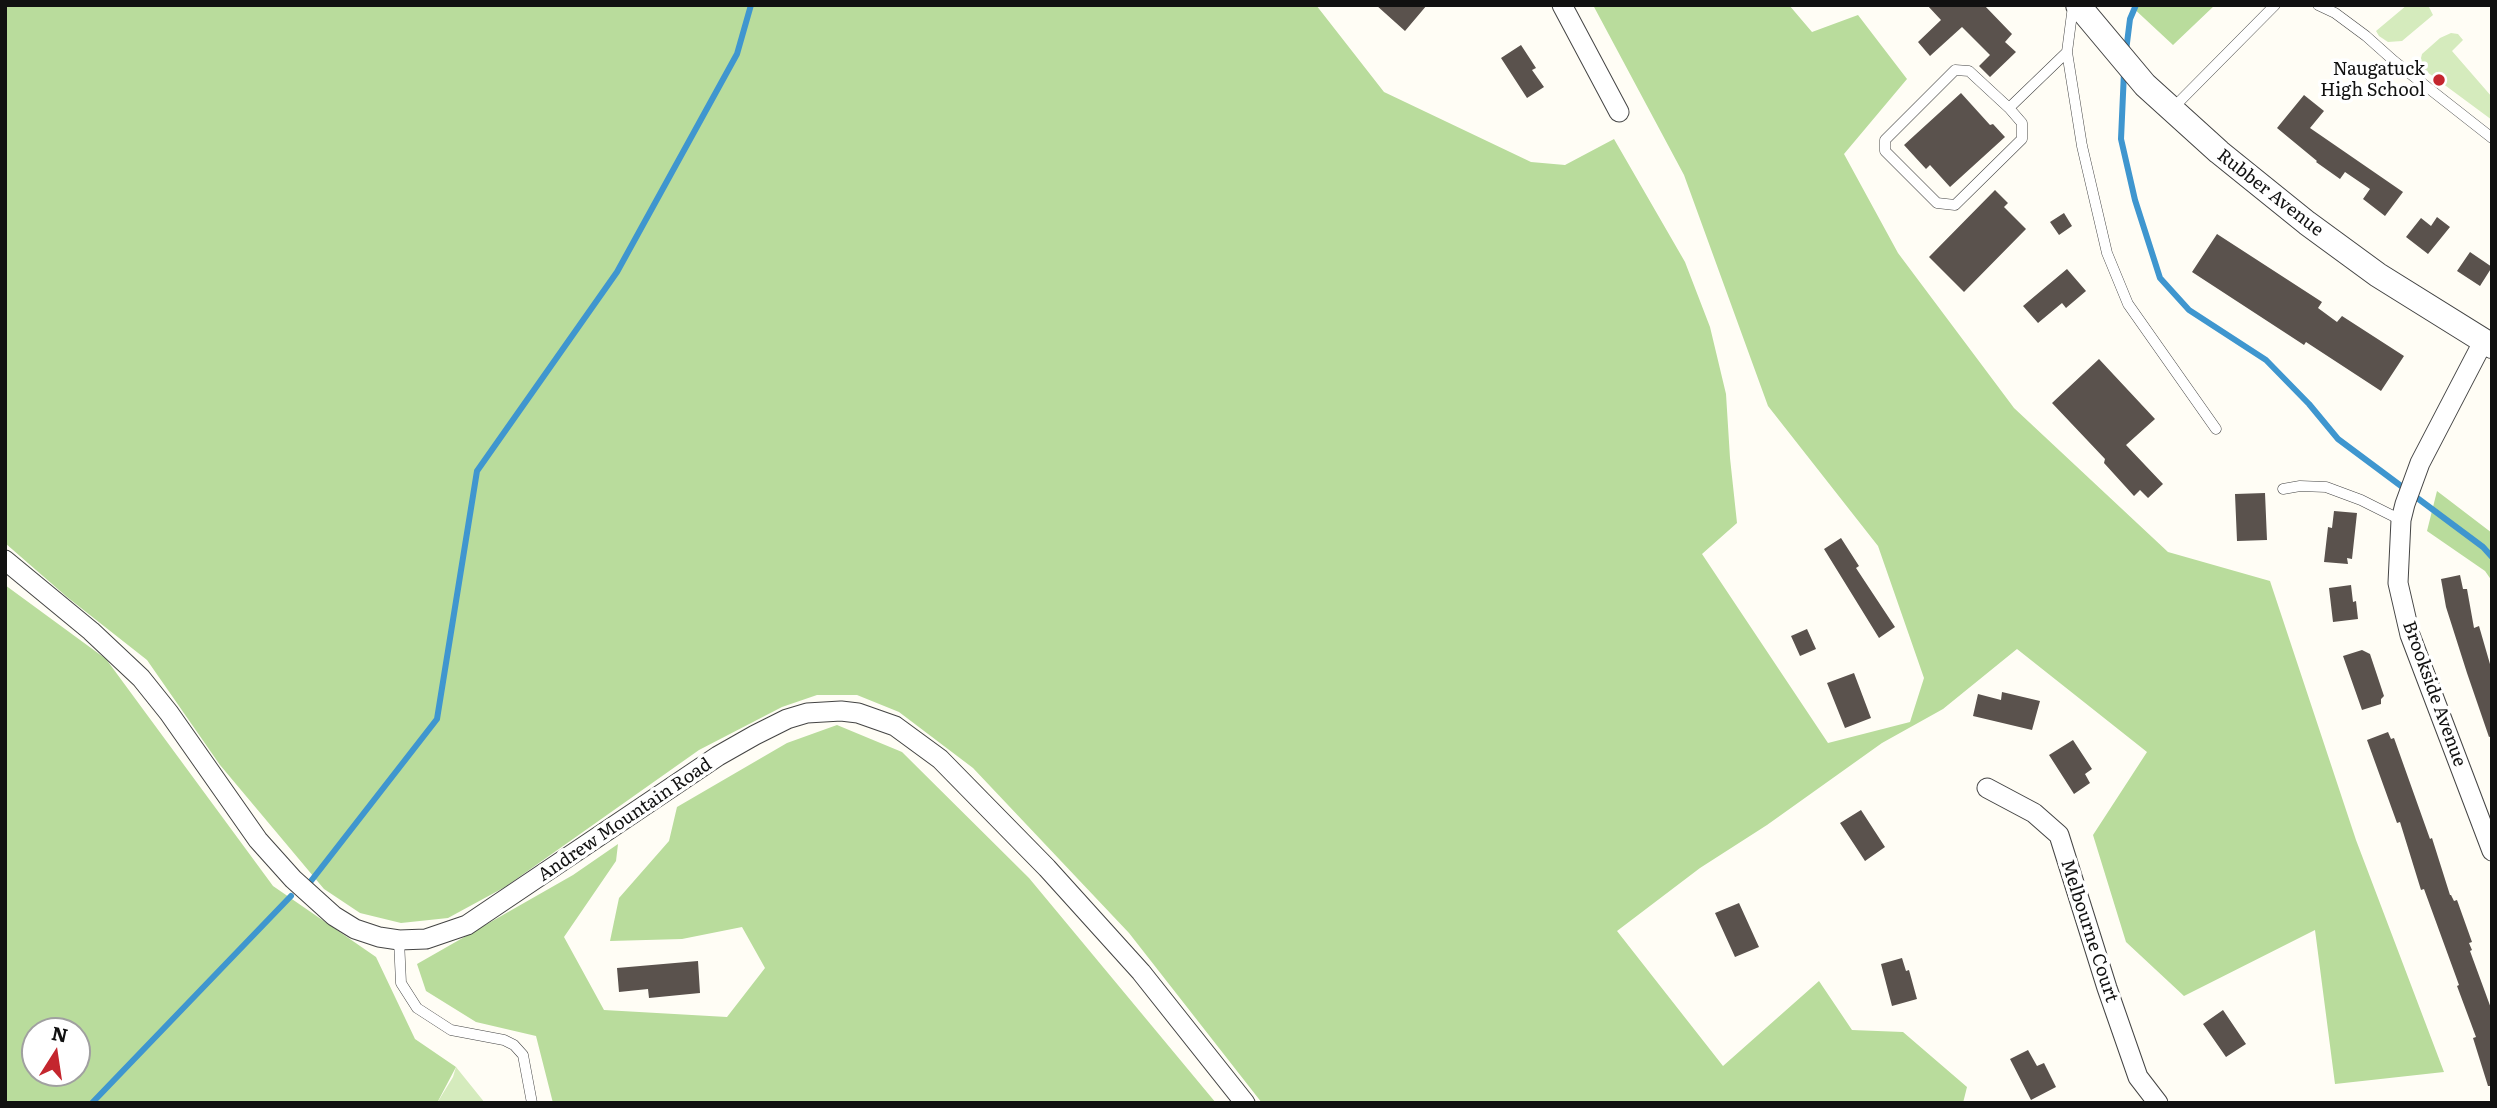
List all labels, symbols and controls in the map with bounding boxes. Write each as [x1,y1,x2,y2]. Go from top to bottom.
place label: Naugatuck High School [2320,59,2425,102]
marker: Naugatuck High School [2431,72,2447,88]
street label: Rubber Avenue [2212,145,2328,241]
street label: Brookside Avenue [2398,618,2470,770]
street label: Andrew Mountain Road [534,754,716,886]
street label: Melbourne Court [2056,857,2122,1005]
north arrow [21,1017,91,1087]
text: N [49,1018,71,1049]

